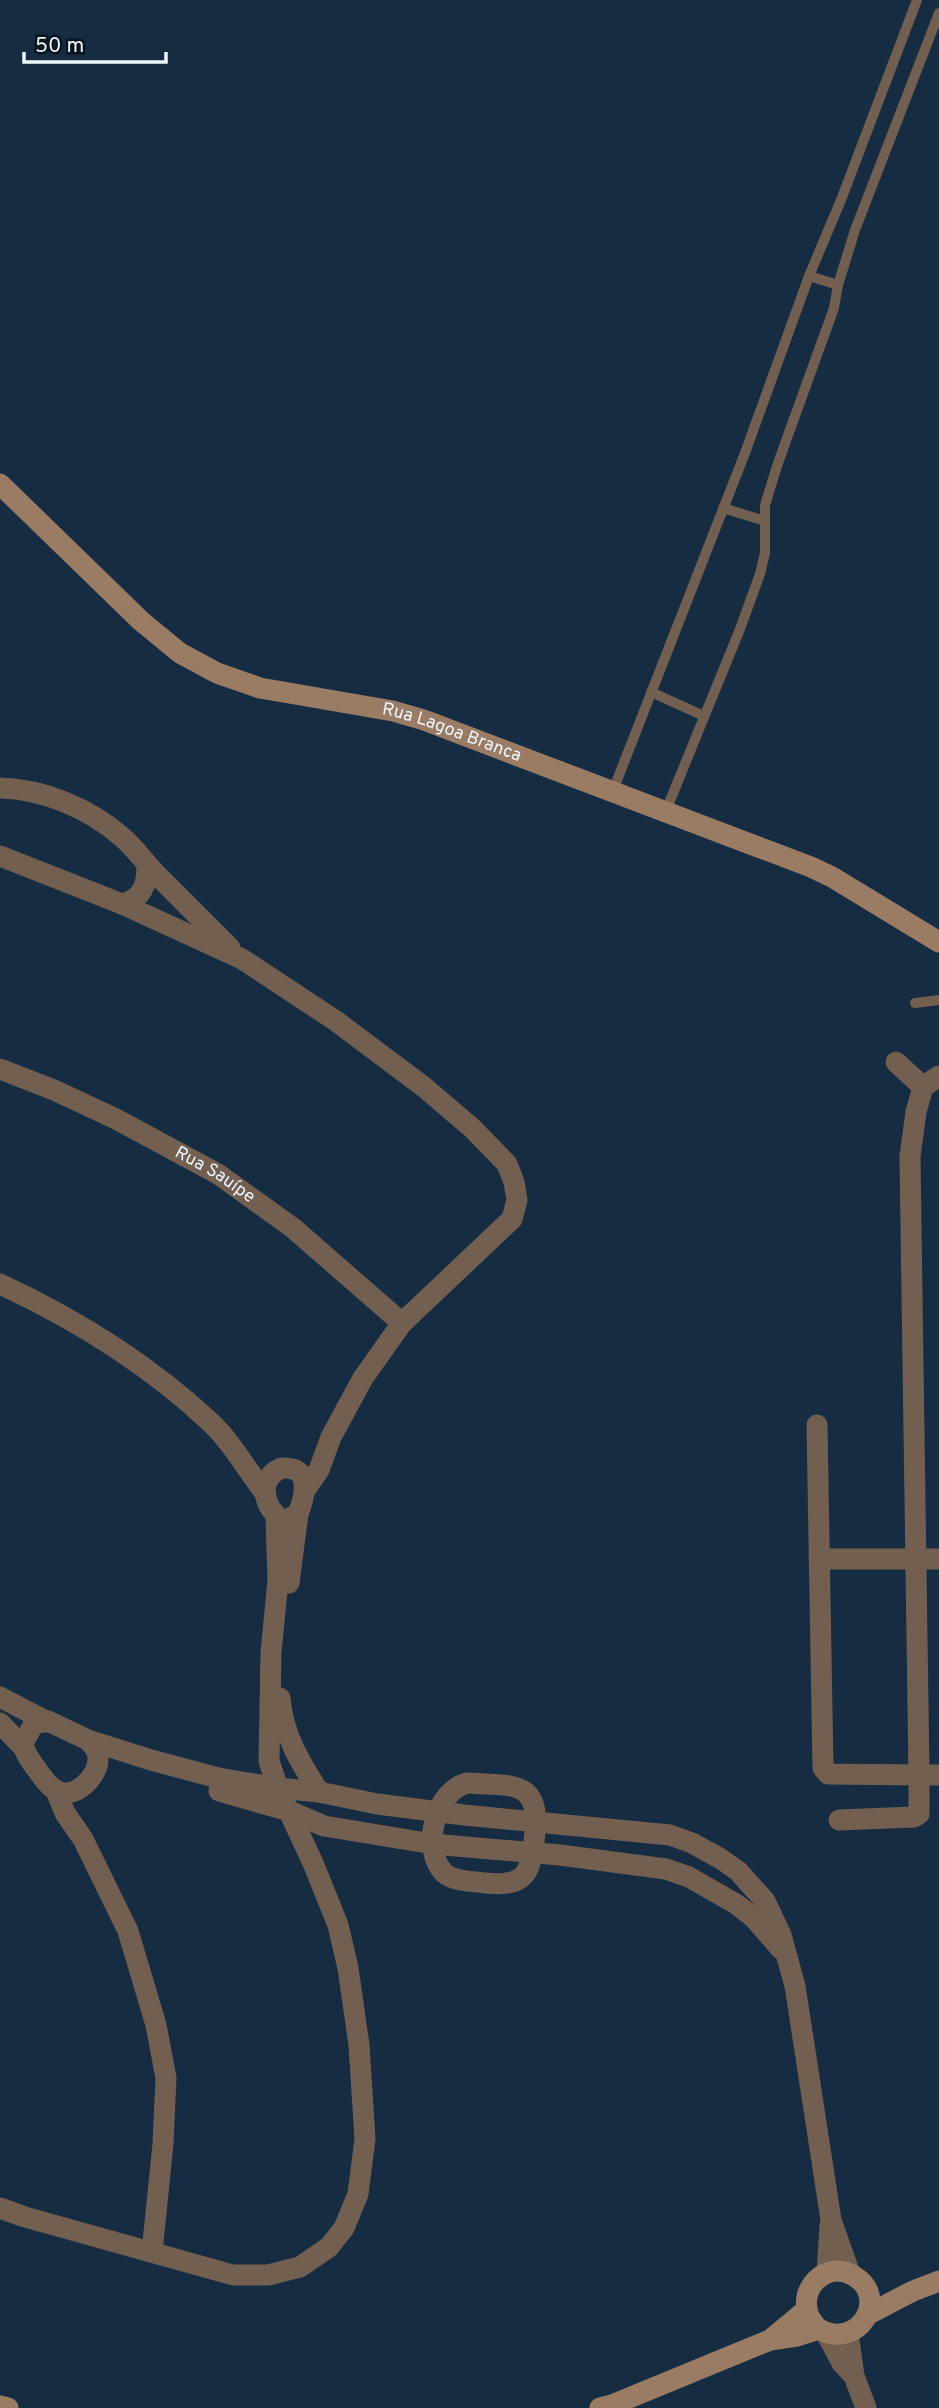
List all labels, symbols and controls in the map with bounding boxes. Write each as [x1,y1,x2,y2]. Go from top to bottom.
scale bar [24,21,166,65]
text: 50 m [35,33,84,60]
street label: Rua Lagoa Branca [380,698,525,767]
street label: Rua Sauípe [171,1141,260,1209]

